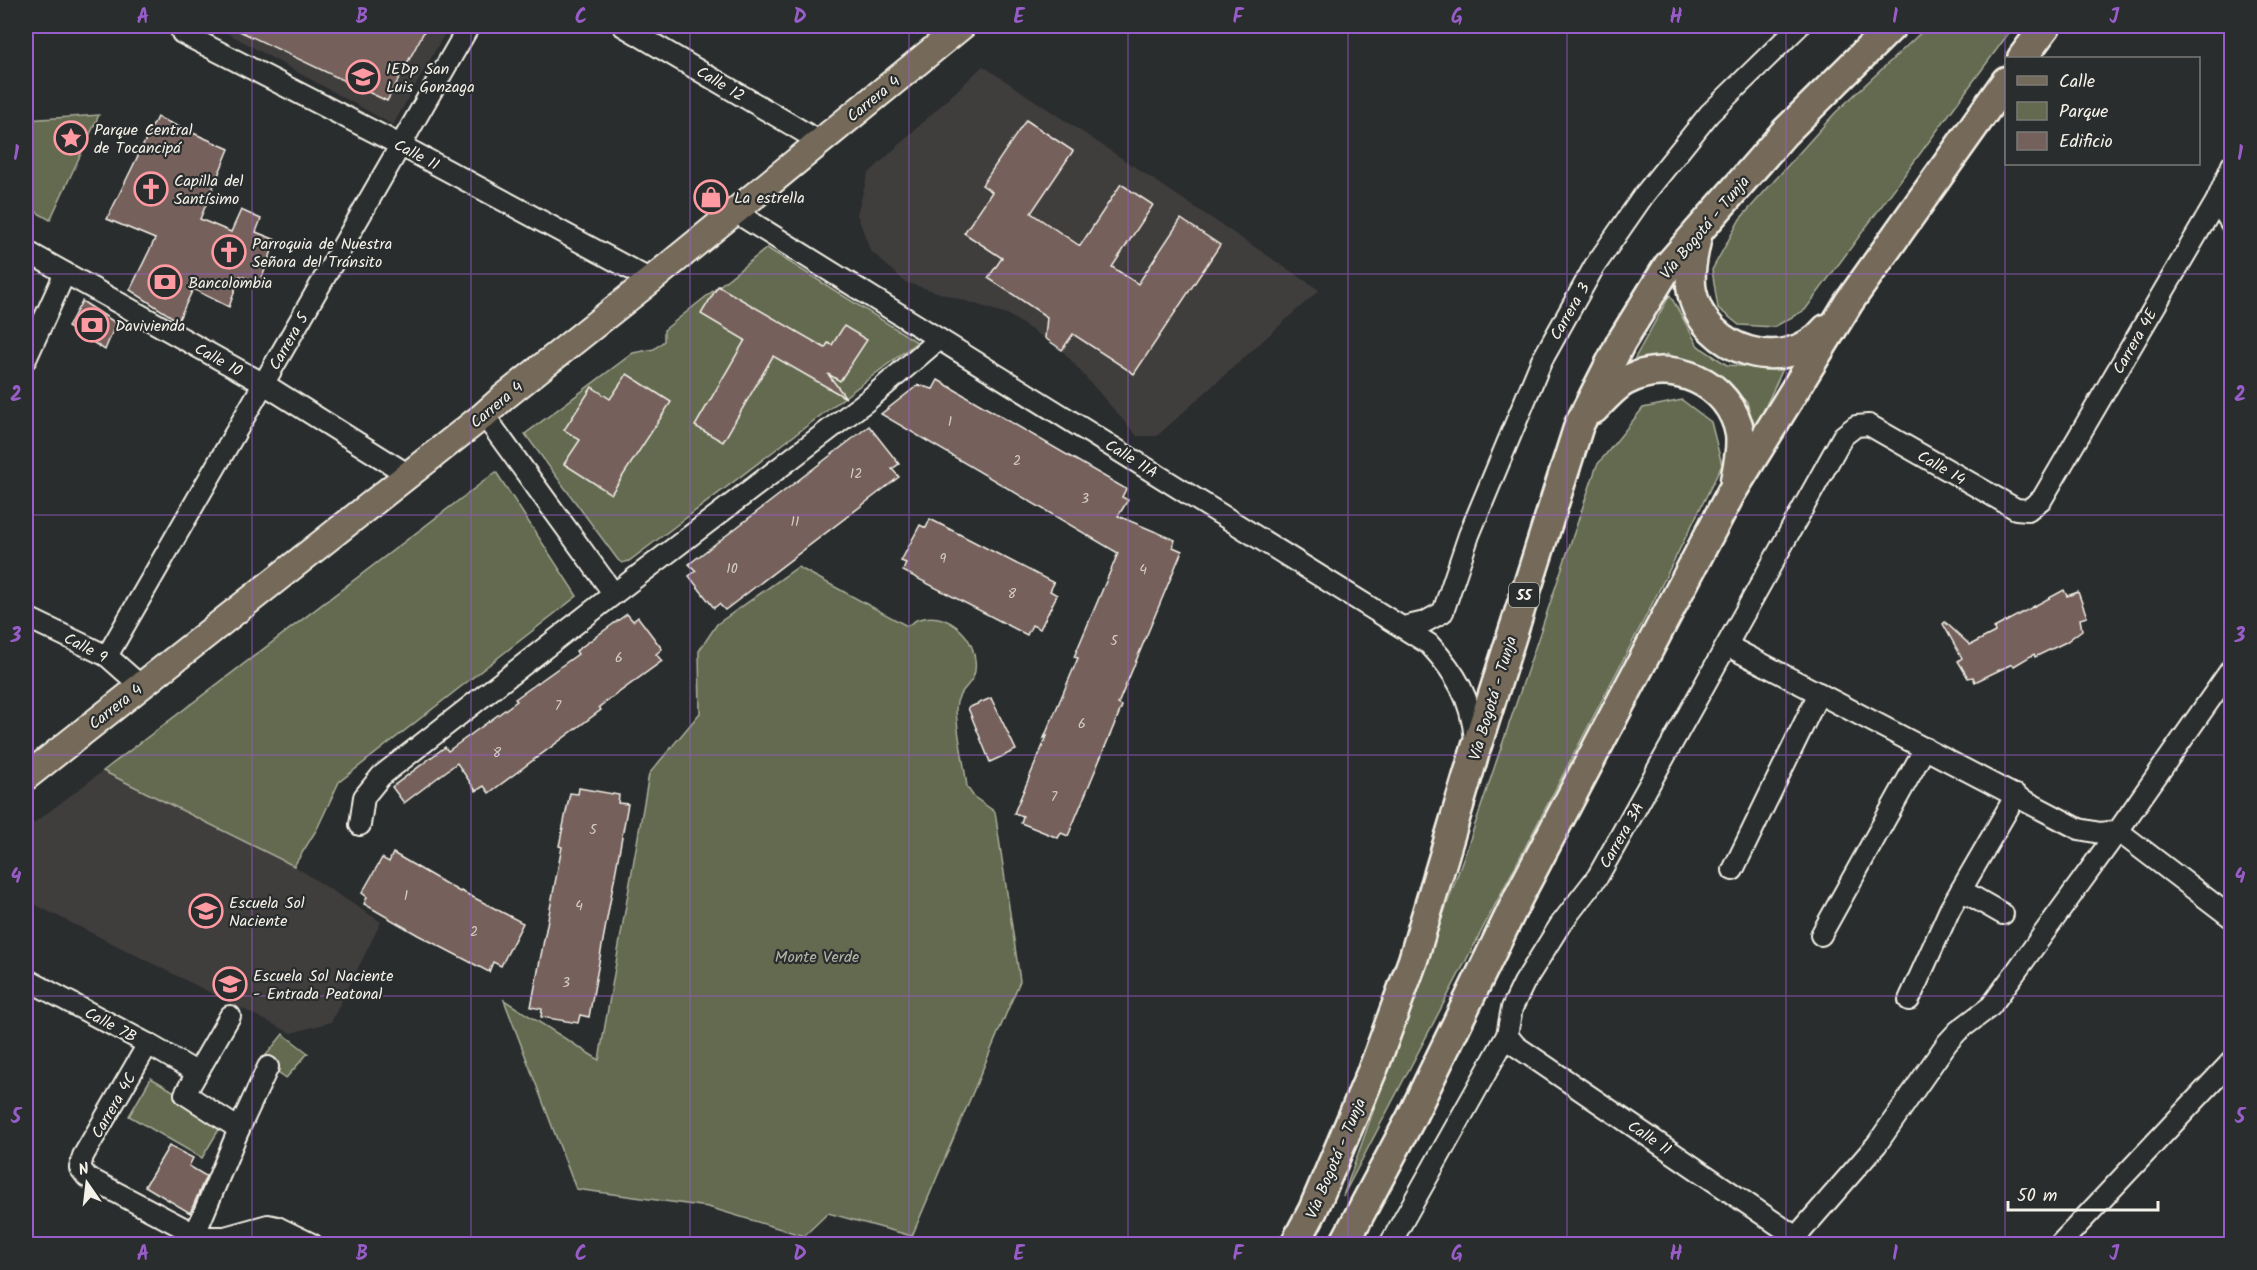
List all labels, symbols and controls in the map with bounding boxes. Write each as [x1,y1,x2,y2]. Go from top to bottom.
text: A [137,2,149,34]
text: B [356,2,368,34]
text: C [575,2,587,34]
text: D [793,2,807,34]
text: E [1013,2,1025,34]
text: F [1233,2,1245,34]
text: G [1451,2,1463,34]
text: H [1669,2,1683,34]
text: I [1892,2,1898,34]
text: J [2109,2,2120,34]
place label: IEDp San Luis Gonzaga [386,57,475,100]
legend [2005,57,2200,165]
school or university icon: IEDp San Luis Gonzaga [345,59,381,95]
street label: Calle 12 [691,60,749,109]
text: Calle [2059,68,2095,97]
street label: Carrera 4 [842,70,906,129]
text: Parque [2059,98,2108,127]
place label: Parque Central de Tocancipá [94,118,193,161]
place icon: Parque Central de Tocancipá [53,120,89,156]
text: Edificio [2059,128,2113,157]
street label: Calle 11 [389,133,444,178]
text: 1 [13,139,19,171]
text: 1 [2237,139,2243,171]
place label: Capilla del Santísimo [174,169,243,212]
church icon: Capilla del Santísimo [133,171,169,207]
street label: Vía Bogotá - Tunja [1654,171,1756,285]
shop icon: La estrella [693,179,729,215]
place label: La estrella [734,186,805,211]
place label: Parroquia de Nuestra Señora del Tránsito [252,232,392,275]
church icon: Parroquia de Nuestra Señora del Tránsito [211,234,247,270]
bank icon: Bancolombia [147,264,183,300]
place label: Bancolombia [188,271,272,296]
street label: Carrera 3 [1544,278,1597,345]
street label: Carrera 4E [2106,304,2165,379]
bank icon: Davivienda [74,307,110,343]
street label: Carrera 5 [263,307,316,375]
place label: Davivienda [115,314,185,339]
street label: Calle 10 [190,337,247,384]
street label: Carrera 4 [465,375,529,435]
text: 2 [10,380,22,412]
text: 2 [2234,380,2246,412]
house number: 1 [948,411,952,433]
street label: Calle 11A [1100,433,1163,485]
street label: Calle 14 [1912,444,1970,492]
house number: 2 [1013,450,1021,472]
house number: 12 [850,463,862,485]
house number: 3 [1081,488,1089,510]
house number: 11 [791,511,799,533]
house number: 9 [940,548,947,570]
house number: 10 [726,558,738,580]
house number: 4 [1139,559,1147,581]
house number: 8 [1008,583,1017,605]
road number: 55 [1509,583,1539,607]
text: 3 [10,621,22,653]
text: 3 [2234,621,2246,653]
street label: Calle 9 [59,626,112,670]
house number: 5 [1110,630,1119,652]
street label: Vía Bogotá - Tunja [1463,633,1524,764]
house number: 6 [615,647,623,669]
street label: Carrera 4 [83,678,149,736]
house number: 7 [555,695,562,717]
house number: 6 [1078,713,1086,735]
house number: 8 [493,742,502,764]
house number: 7 [1051,786,1058,808]
street label: Carrera 3A [1593,798,1651,874]
house number: 5 [589,819,598,841]
text: 4 [11,862,22,894]
text: 4 [2235,862,2246,894]
house number: 1 [404,885,408,907]
place label: Escuela Sol Naciente [229,891,305,934]
school or university icon: Escuela Sol Naciente [188,893,224,929]
house number: 4 [575,895,583,917]
house number: 2 [470,921,478,943]
park label: Monte Verde [775,945,859,970]
place label: Escuela Sol Naciente - Entrada Peatonal [253,964,394,1007]
school or university icon: Escuela Sol Naciente - Entrada Peatonal [212,966,248,1002]
house number: 3 [562,972,570,994]
street label: Calle 7B [80,1001,141,1050]
street label: Carrera 4C [85,1068,143,1143]
street label: Vía Bogotá - Tunja [1300,1094,1373,1223]
text: 5 [10,1102,23,1134]
text: 5 [2234,1102,2247,1134]
street label: Calle 11 [1622,1114,1676,1162]
north arrow [57,1153,117,1213]
text: N [76,1157,92,1183]
scale bar [2008,1174,2158,1212]
text: 50 m [2017,1182,2057,1211]
text: A [137,1239,149,1270]
text: B [356,1239,368,1270]
text: C [575,1239,587,1270]
text: D [793,1239,807,1270]
text: E [1013,1239,1025,1270]
text: F [1233,1239,1245,1270]
text: G [1451,1239,1463,1270]
text: H [1669,1239,1683,1270]
text: I [1892,1239,1898,1270]
text: J [2109,1239,2120,1270]

